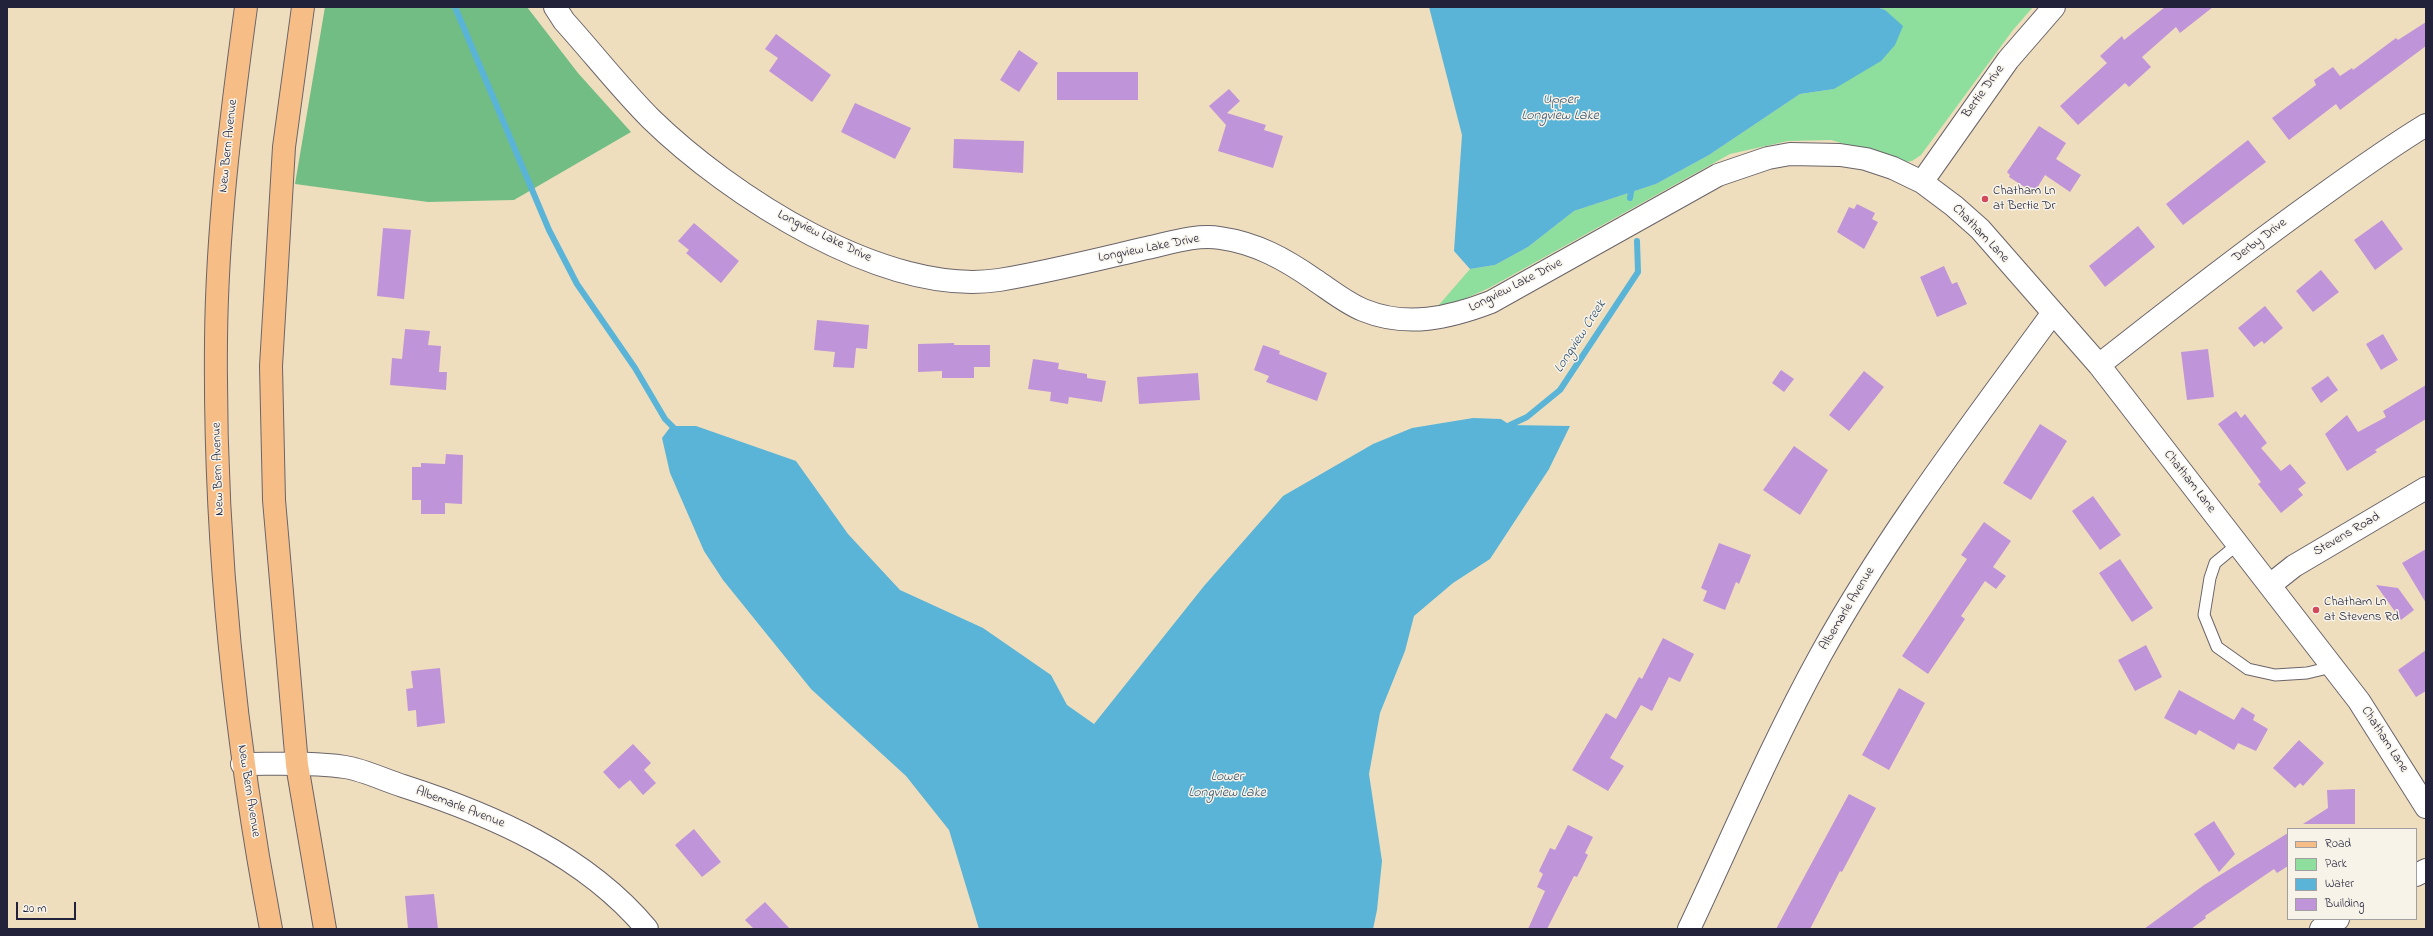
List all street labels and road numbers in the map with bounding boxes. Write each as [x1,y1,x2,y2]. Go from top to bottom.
street label: Bertie Drive [1960,63,2008,121]
street label: New Bern Avenue [216,99,242,193]
street label: Chatham Lane [1948,201,2012,267]
street label: Longview Lake Drive [775,208,873,266]
street label: Derby Drive [2230,216,2290,266]
street label: Longview Lake Drive [1097,232,1201,266]
street label: Longview Lake Drive [1467,256,1565,316]
street label: New Bern Avenue [210,422,228,516]
street label: Chatham Lane [2160,448,2218,516]
street label: Stevens Road [2311,510,2383,560]
street label: Albemarle Avenue [1817,565,1879,653]
street label: Chatham Lane [2357,704,2411,776]
street label: New Bern Avenue [233,744,263,838]
street label: Albemarle Avenue [413,784,507,832]

